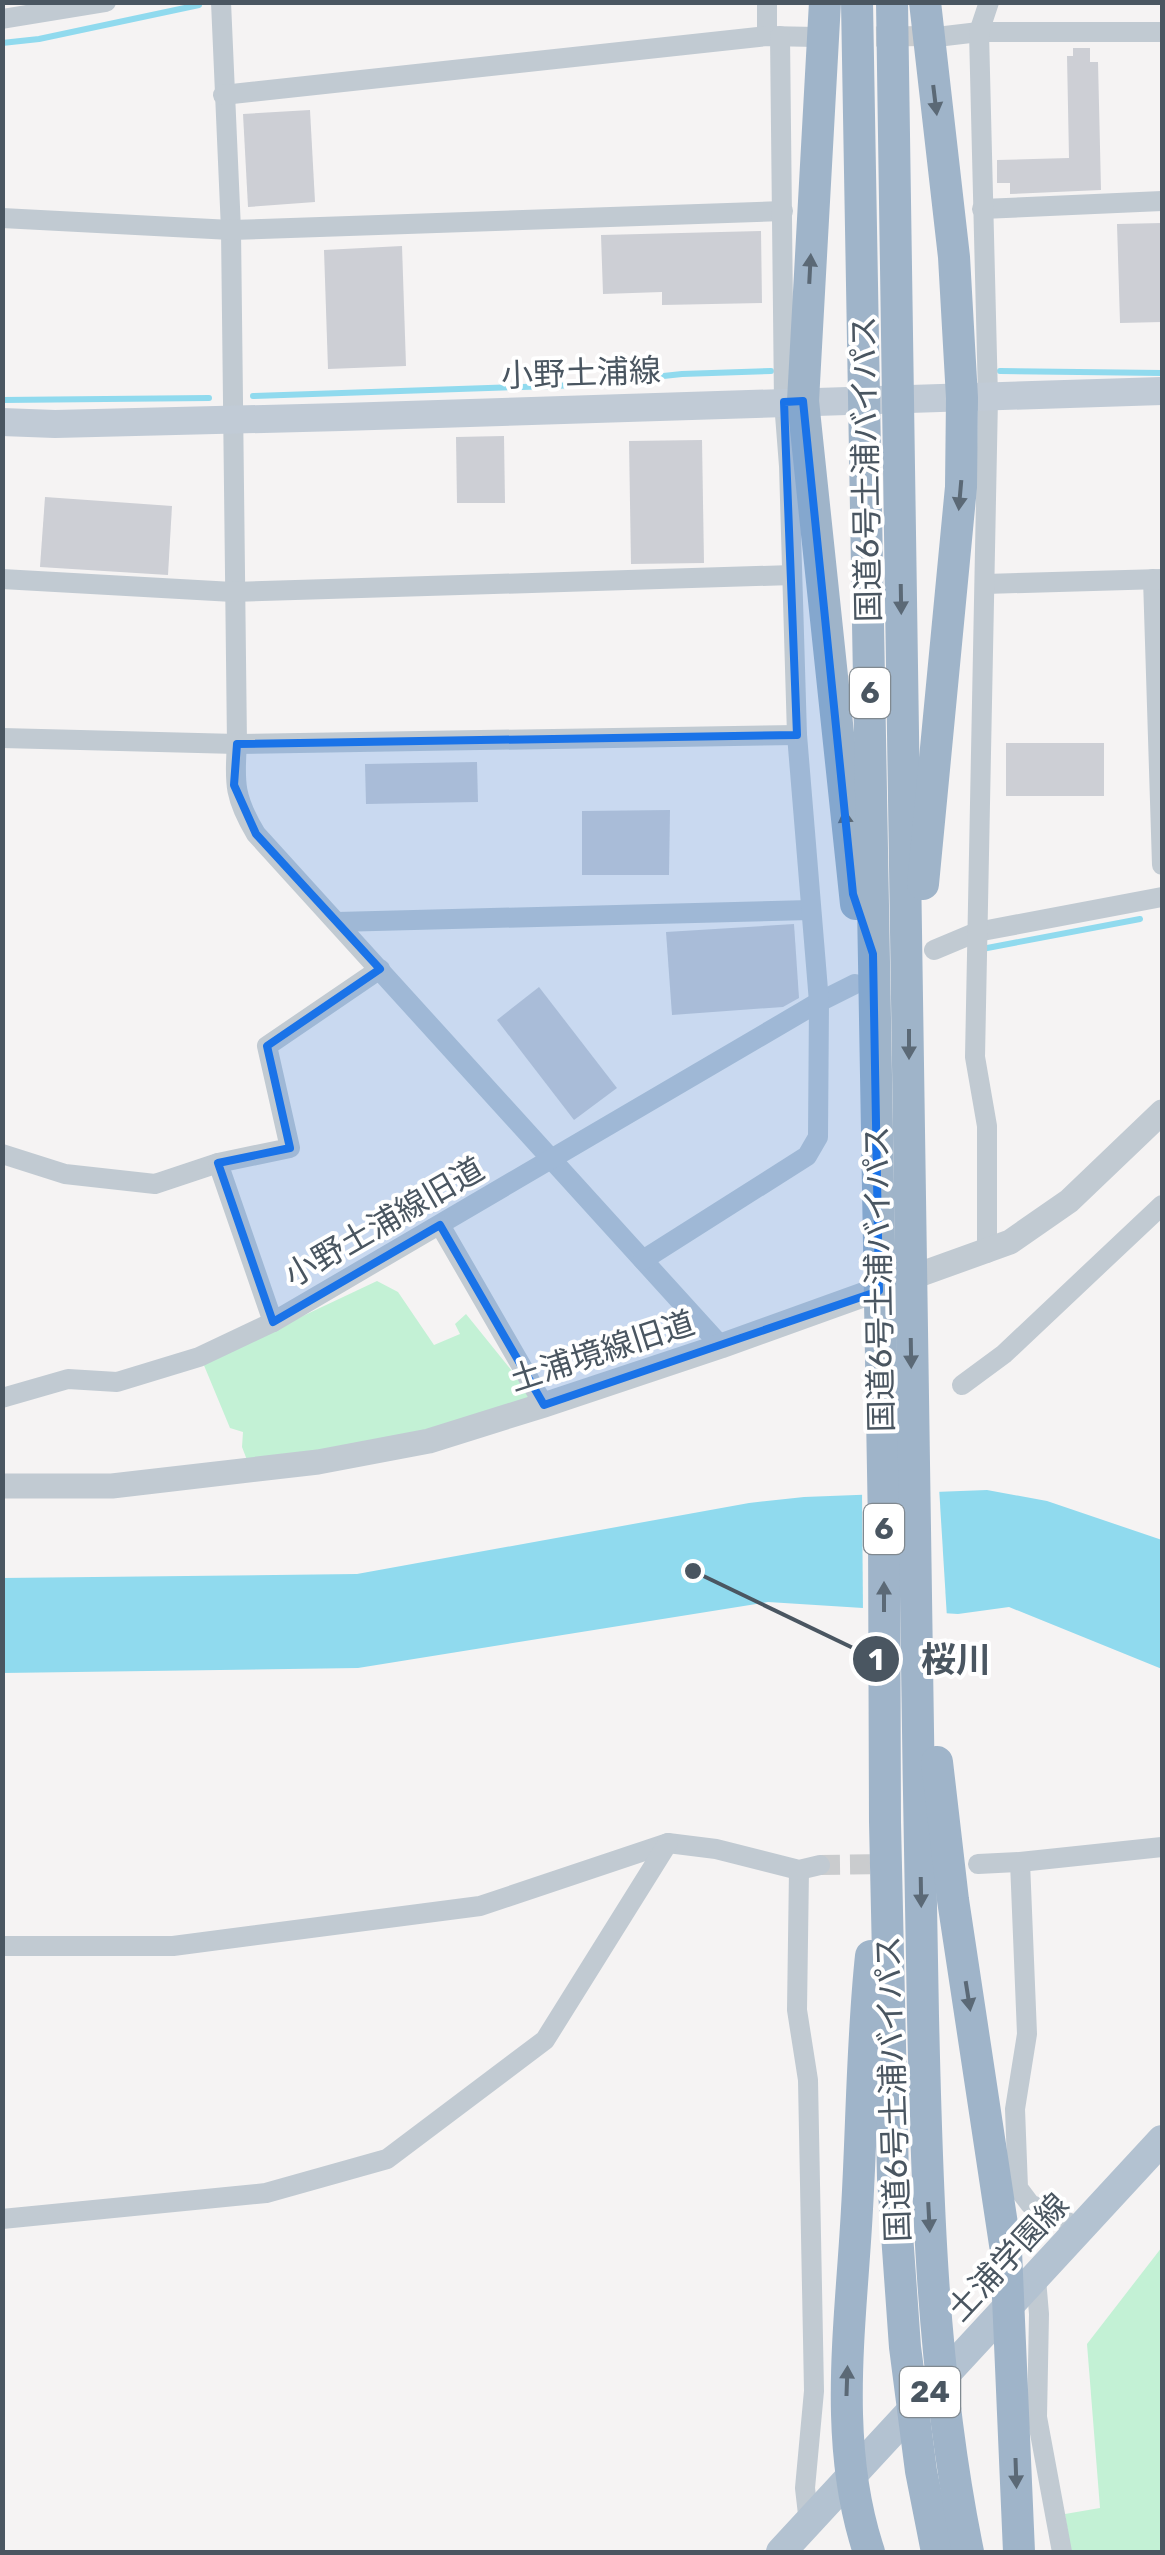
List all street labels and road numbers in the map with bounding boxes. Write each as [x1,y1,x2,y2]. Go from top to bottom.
street label: 国道6号土浦バイパス [844,315,888,623]
street label: 小野土浦線 [500,351,662,395]
road number: 6 [850,668,890,718]
street label: 国道6号土浦バイパス [857,1125,901,1433]
street label: 小野土浦線旧道 [277,1150,491,1294]
street label: 土浦境線旧道 [505,1303,699,1399]
road number: 6 [864,1504,904,1554]
street label: 国道6号土浦バイパス [869,1935,917,2243]
street label: 土浦学園線 [940,2186,1076,2328]
road number: 24 [900,2367,960,2417]

